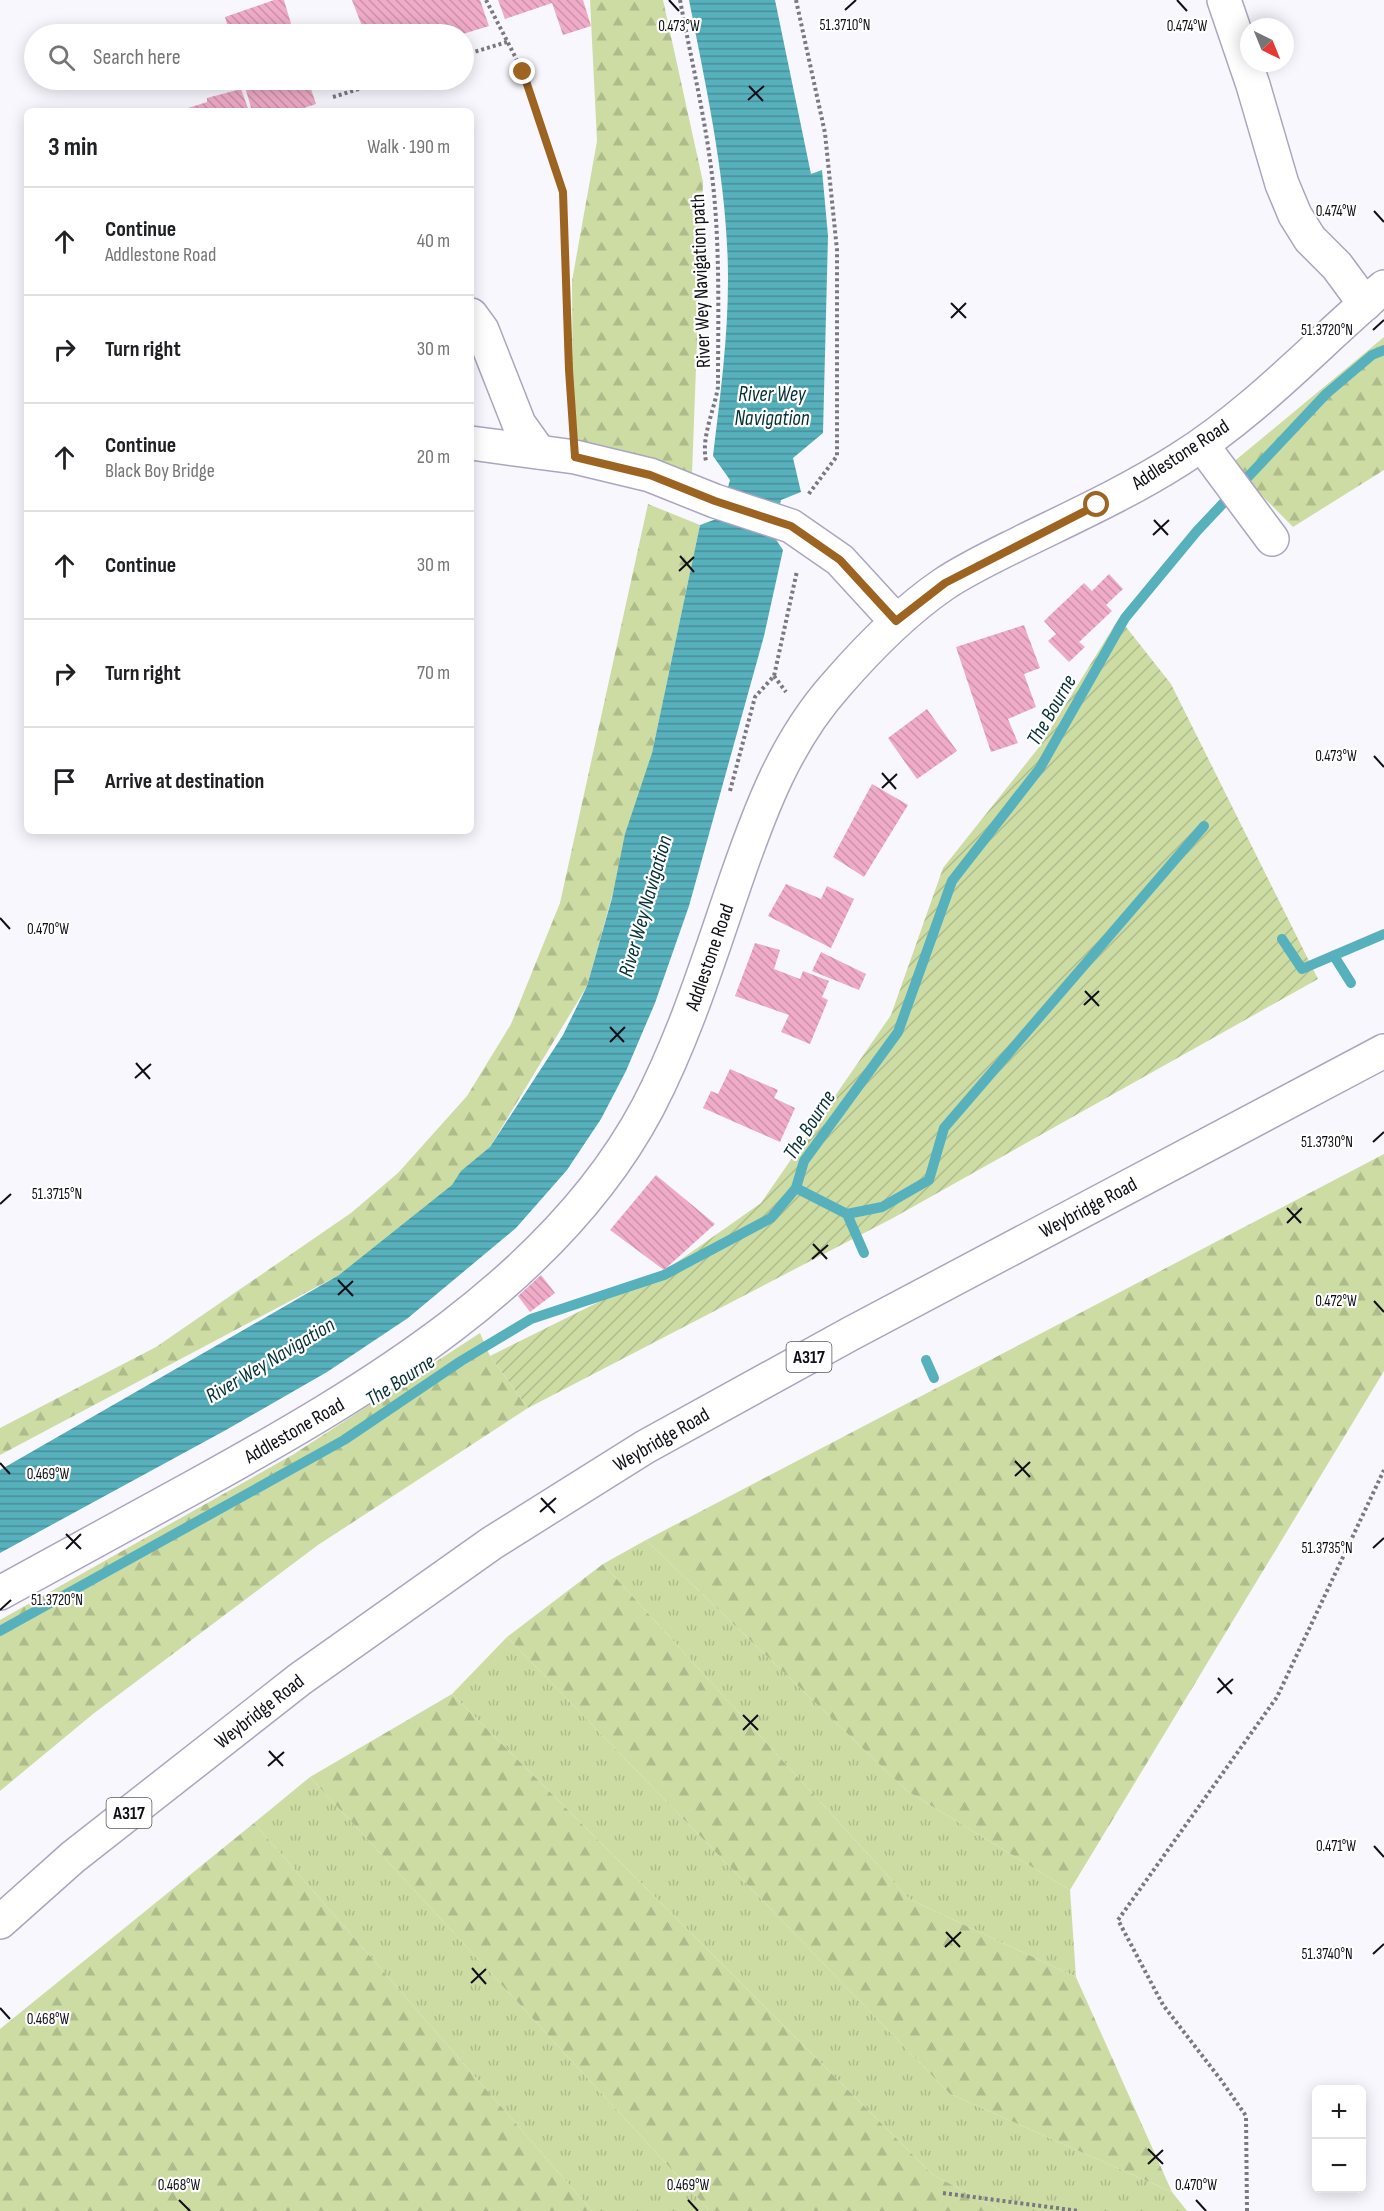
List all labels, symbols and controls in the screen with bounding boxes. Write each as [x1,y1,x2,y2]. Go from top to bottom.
text: 51.3710°N [820,16,870,35]
text: 0.473°W [658,17,700,36]
text: 0.474°W [1167,17,1207,36]
north arrow [1240,18,1294,72]
search box [24,24,474,90]
icon: search [45,41,78,74]
text: Search here [93,44,180,71]
route end [509,58,535,84]
text: 3 min [48,132,98,163]
text: Walk · 190 m [367,135,450,159]
street label: River Wey Navigation path [686,194,716,368]
text: 0.474°W [1316,202,1356,221]
text: Continue [105,216,176,243]
icon: ahead [48,225,81,258]
text: 40 m [417,229,450,253]
text: Addlestone Road [105,243,216,267]
text: 51.3720°N [1301,321,1353,340]
icon: right [48,333,81,366]
text: Turn right [105,336,181,363]
text: 30 m [417,337,450,361]
water label: River Wey Navigation [734,382,810,431]
street label: Addlestone Road [1127,414,1234,496]
text: Continue [105,432,176,459]
icon: ahead [48,441,81,474]
text: 20 m [417,445,450,469]
text: Black Boy Bridge [105,459,215,483]
route start [1083,491,1109,517]
icon: ahead [48,549,81,582]
text: Continue [105,552,176,579]
text: 30 m [417,553,450,577]
icon: right [48,657,81,690]
text: Turn right [105,660,181,687]
text: 70 m [417,661,450,685]
water label: The Bourne [1021,670,1082,750]
text: 0.473°W [1315,747,1357,766]
icon: arrive [48,765,81,798]
text: Arrive at destination [105,768,264,795]
water label: River Wey Navigation [613,832,678,980]
street label: Addlestone Road [680,901,739,1015]
text: 0.470°W [27,920,69,939]
water label: The Bourne [778,1086,841,1165]
text: 51.3730°N [1301,1133,1353,1152]
street label: Weybridge Road [1036,1172,1141,1244]
text: 51.3715°N [32,1185,82,1204]
text: 0.472°W [1315,1292,1357,1311]
water label: River Wey Navigation [201,1312,339,1409]
road number: A317 [786,1342,832,1372]
water label: The Bourne [361,1349,440,1412]
street label: Addlestone Road [239,1393,349,1470]
street label: Weybridge Road [609,1403,714,1477]
text: 0.469°W [27,1465,70,1484]
text: 51.3735°N [1301,1539,1353,1558]
text: 51.3720°N [31,1591,83,1610]
street label: Weybridge Road [210,1669,309,1754]
road number: A317 [106,1798,152,1828]
text: 0.471°W [1316,1837,1356,1856]
text: 51.3740°N [1301,1945,1353,1964]
text: 0.468°W [27,2010,69,2029]
map controls [1312,2085,1366,2193]
button: + [1312,2085,1366,2139]
button: − [1312,2139,1366,2193]
text: 0.468°W [158,2176,200,2195]
text: 0.469°W [667,2176,710,2195]
text: 0.470°W [1175,2176,1217,2195]

